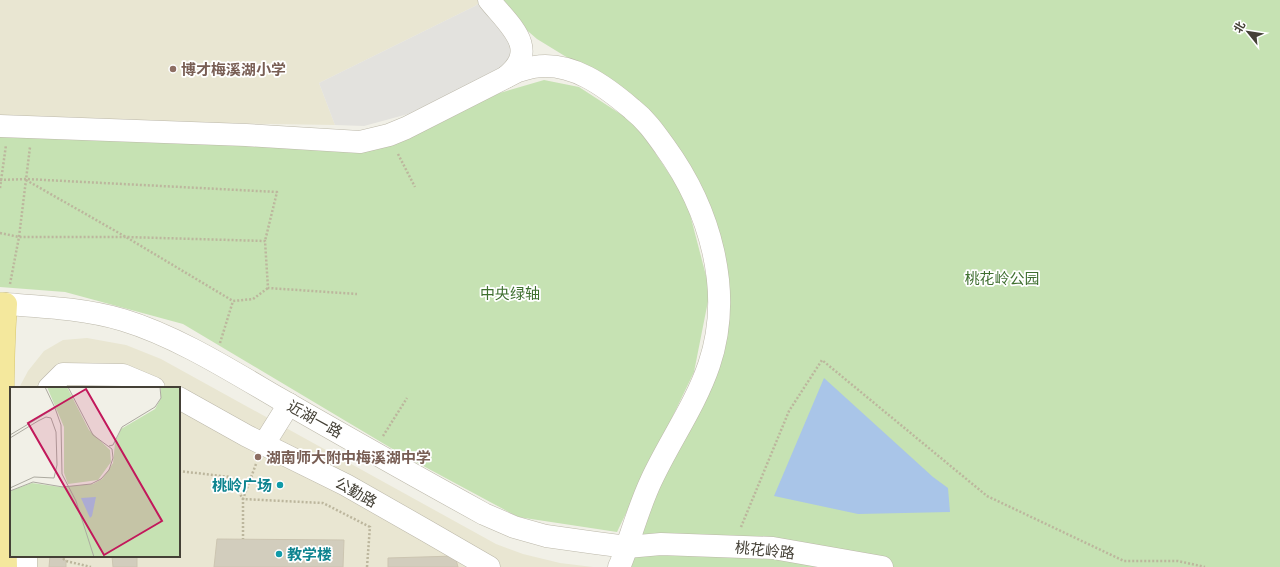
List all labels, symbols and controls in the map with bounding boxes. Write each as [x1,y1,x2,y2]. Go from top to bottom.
north arrow [1228,12,1268,52]
text: 北 [1231,19,1248,35]
place label: 博才梅溪湖小学 [181,60,286,79]
marker: 博才梅溪湖小学 [168,64,178,74]
park label: 桃花岭公园 [964,269,1040,288]
park label: 中央绿轴 [480,284,540,303]
inset map [10,387,180,557]
street label: 近湖一路 [284,396,346,442]
place label: 湖南师大附中梅溪湖中学 [266,448,431,467]
marker: 湖南师大附中梅溪湖中学 [253,452,263,462]
street label: 公勤路 [332,473,380,511]
place label: 桃岭广场 [212,476,272,495]
marker: 桃岭广场 [275,480,285,490]
street label: 桃花岭路 [734,537,796,563]
place label: 教学楼 [287,545,332,564]
marker: 教学楼 [274,549,284,559]

